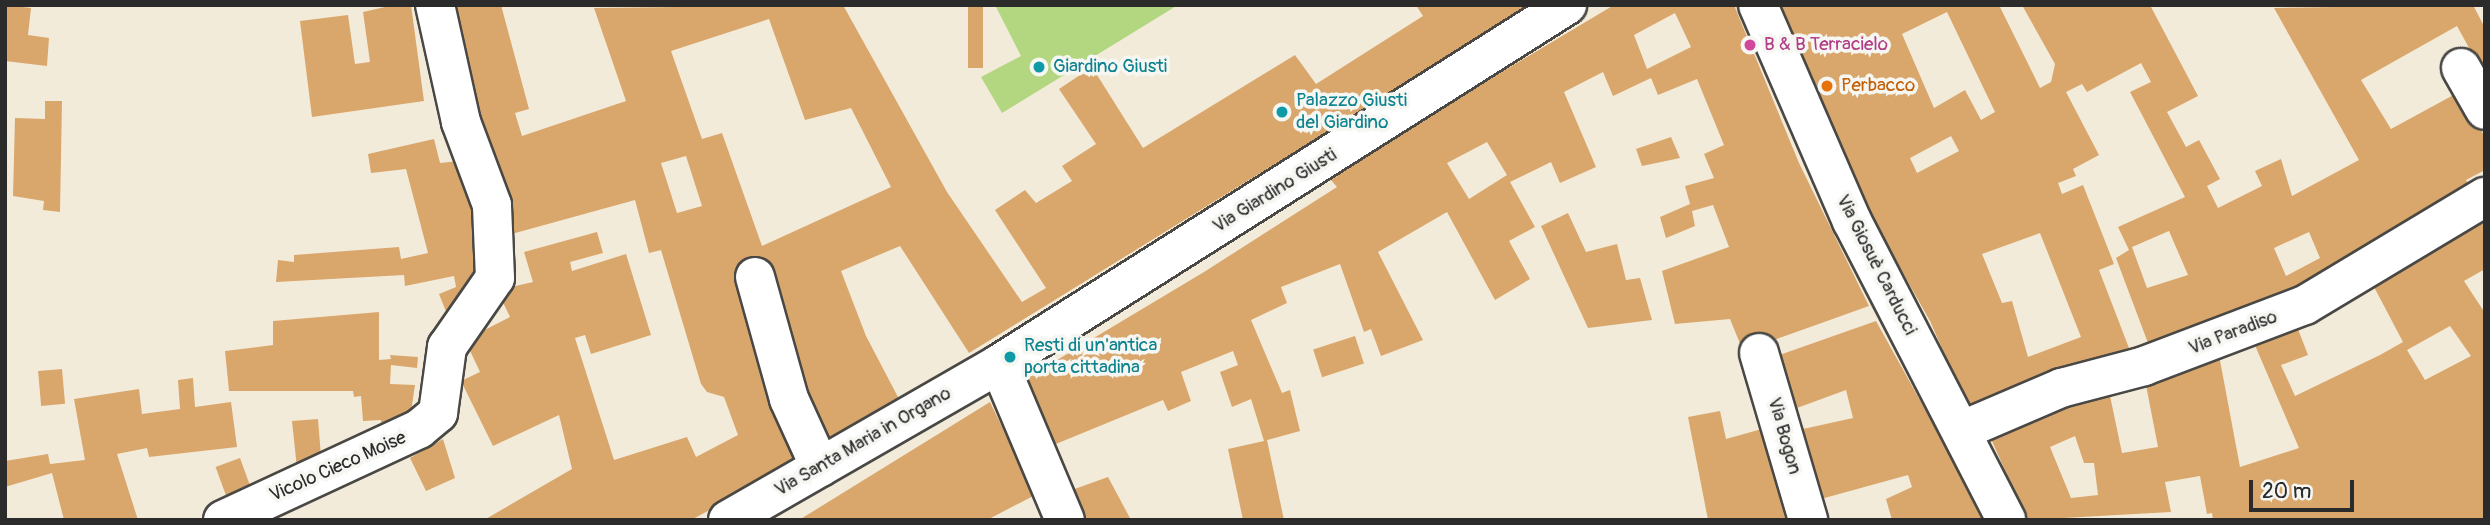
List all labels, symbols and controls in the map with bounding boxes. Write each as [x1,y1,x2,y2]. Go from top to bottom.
place label: B & B Terracielo [1764,34,1888,56]
marker: B & B Terracielo [1742,37,1758,53]
place label: Giardino Giusti [1053,56,1167,78]
marker: Giardino Giusti [1031,59,1047,75]
place label: Perbacco [1841,75,1915,97]
marker: Perbacco [1819,78,1835,94]
place label: Palazzo Giusti del Giardino [1296,90,1407,134]
marker: Palazzo Giusti del Giardino [1274,104,1290,120]
street label: Via Giardino Giusti [1209,144,1341,238]
street label: Via Giosuè Carducci [1831,191,1921,339]
street label: Via Paradiso [2185,306,2281,360]
place label: Resti di un'antica porta cittadina [1024,335,1157,379]
marker: Resti di un'antica porta cittadina [1002,349,1018,365]
street label: Via Santa Maria in Organo [771,382,955,502]
street label: Via Bogon [1762,395,1806,477]
street label: Vicolo Cieco Moise [266,427,410,507]
scale bar [2252,466,2357,510]
text: 20 m [2262,478,2311,505]

